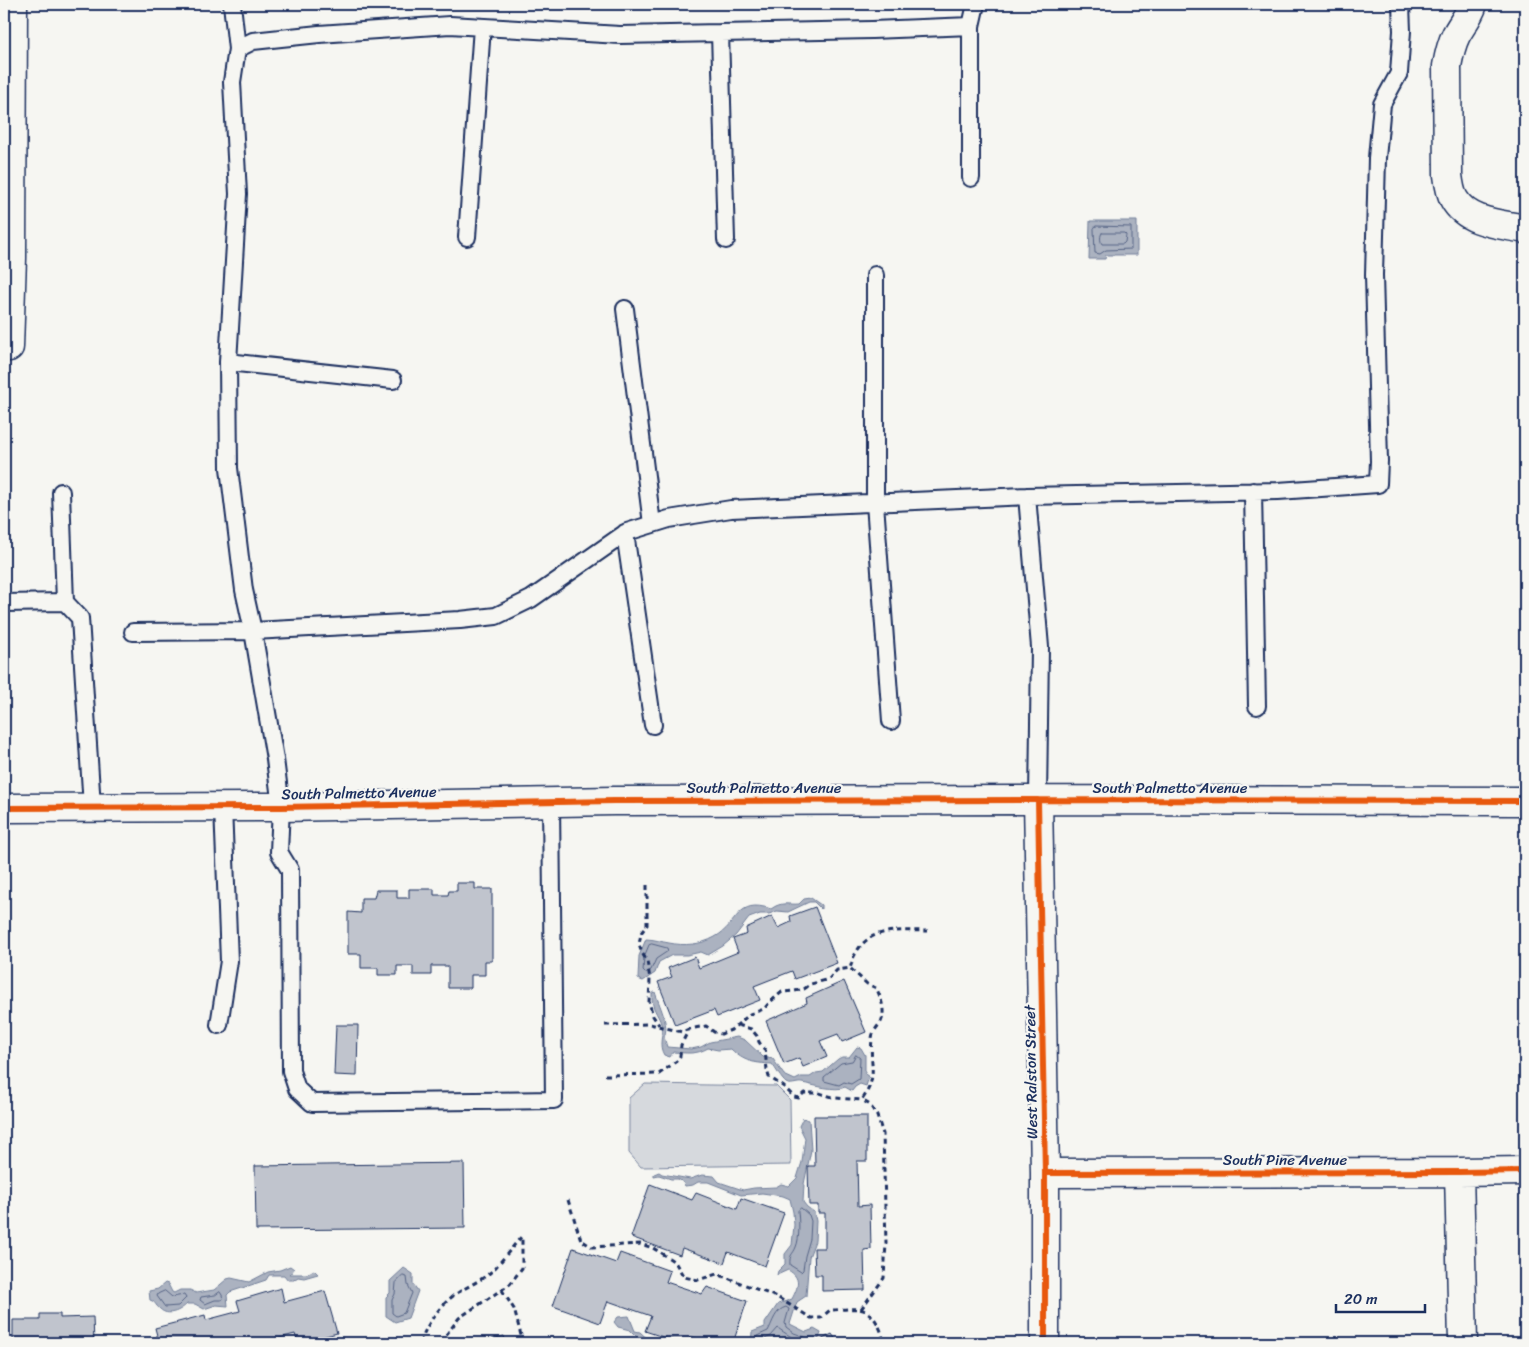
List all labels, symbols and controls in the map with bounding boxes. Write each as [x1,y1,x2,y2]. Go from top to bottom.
street label: South Palmetto Avenue [686,775,842,801]
street label: South Palmetto Avenue [1092,775,1248,801]
street label: South Palmetto Avenue [281,779,437,807]
street label: West Ralston Street [1017,1004,1045,1139]
street label: South Pine Avenue [1223,1147,1348,1173]
scale bar [1336,1282,1425,1314]
text: 20 m [1344,1286,1378,1312]

